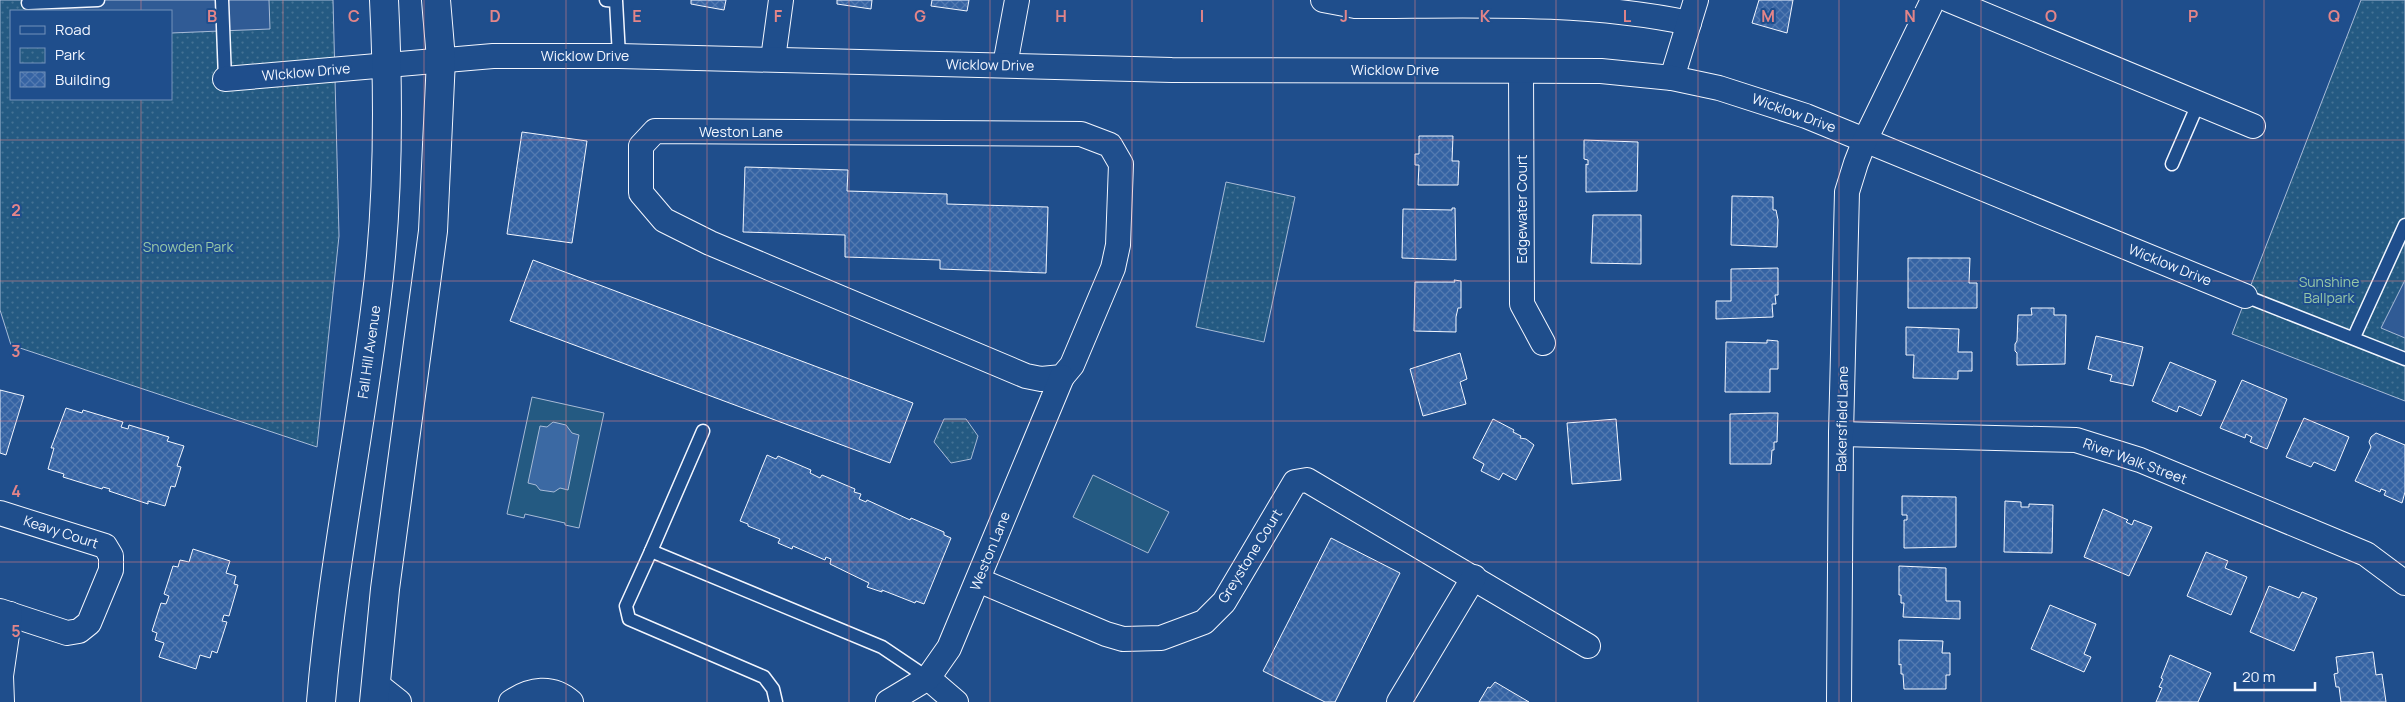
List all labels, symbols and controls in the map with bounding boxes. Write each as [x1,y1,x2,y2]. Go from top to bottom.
text: B [207,5,217,27]
text: C [348,5,360,27]
text: D [489,5,501,27]
text: E [632,5,642,27]
text: F [774,5,783,27]
text: G [914,5,926,27]
text: H [1055,5,1067,27]
text: I [1200,5,1204,27]
text: J [1340,5,1348,27]
text: K [1480,5,1491,27]
text: L [1623,5,1632,27]
text: M [1761,5,1775,27]
text: N [1904,5,1916,27]
text: O [2045,5,2057,27]
text: P [2188,5,2198,27]
text: Q [2328,5,2340,27]
legend [10,10,172,100]
text: Road [55,19,91,40]
text: Park [55,44,85,65]
street label: Wicklow Drive [541,46,629,65]
street label: Wicklow Drive [946,54,1034,75]
street label: WIcklow Drive [261,58,351,85]
street label: Wicklow Drive [1351,60,1439,79]
text: Building [55,69,110,90]
street label: Wicklow Drive [1749,88,1839,137]
street label: Weston Lane [699,122,783,141]
street label: Edgewater Court [1512,154,1531,264]
text: 2 [11,199,21,221]
park label: Snowden Park [143,237,234,256]
street label: Wicklow Drive [2126,239,2215,290]
park label: Sunshine Ballpark [2299,272,2359,307]
street label: Fall Hill Avenue [353,304,384,400]
text: 3 [11,340,21,362]
street label: Bakersfield Lane [1831,366,1852,472]
street label: River Walk Street [2081,433,2190,488]
text: 4 [11,480,21,502]
street label: Greystone Court [1213,505,1286,606]
street label: Weston Lane [965,508,1014,593]
street label: Keavy Court [21,510,101,553]
text: 5 [11,620,21,642]
scale bar [2235,660,2315,692]
text: 20 m [2242,666,2275,687]

